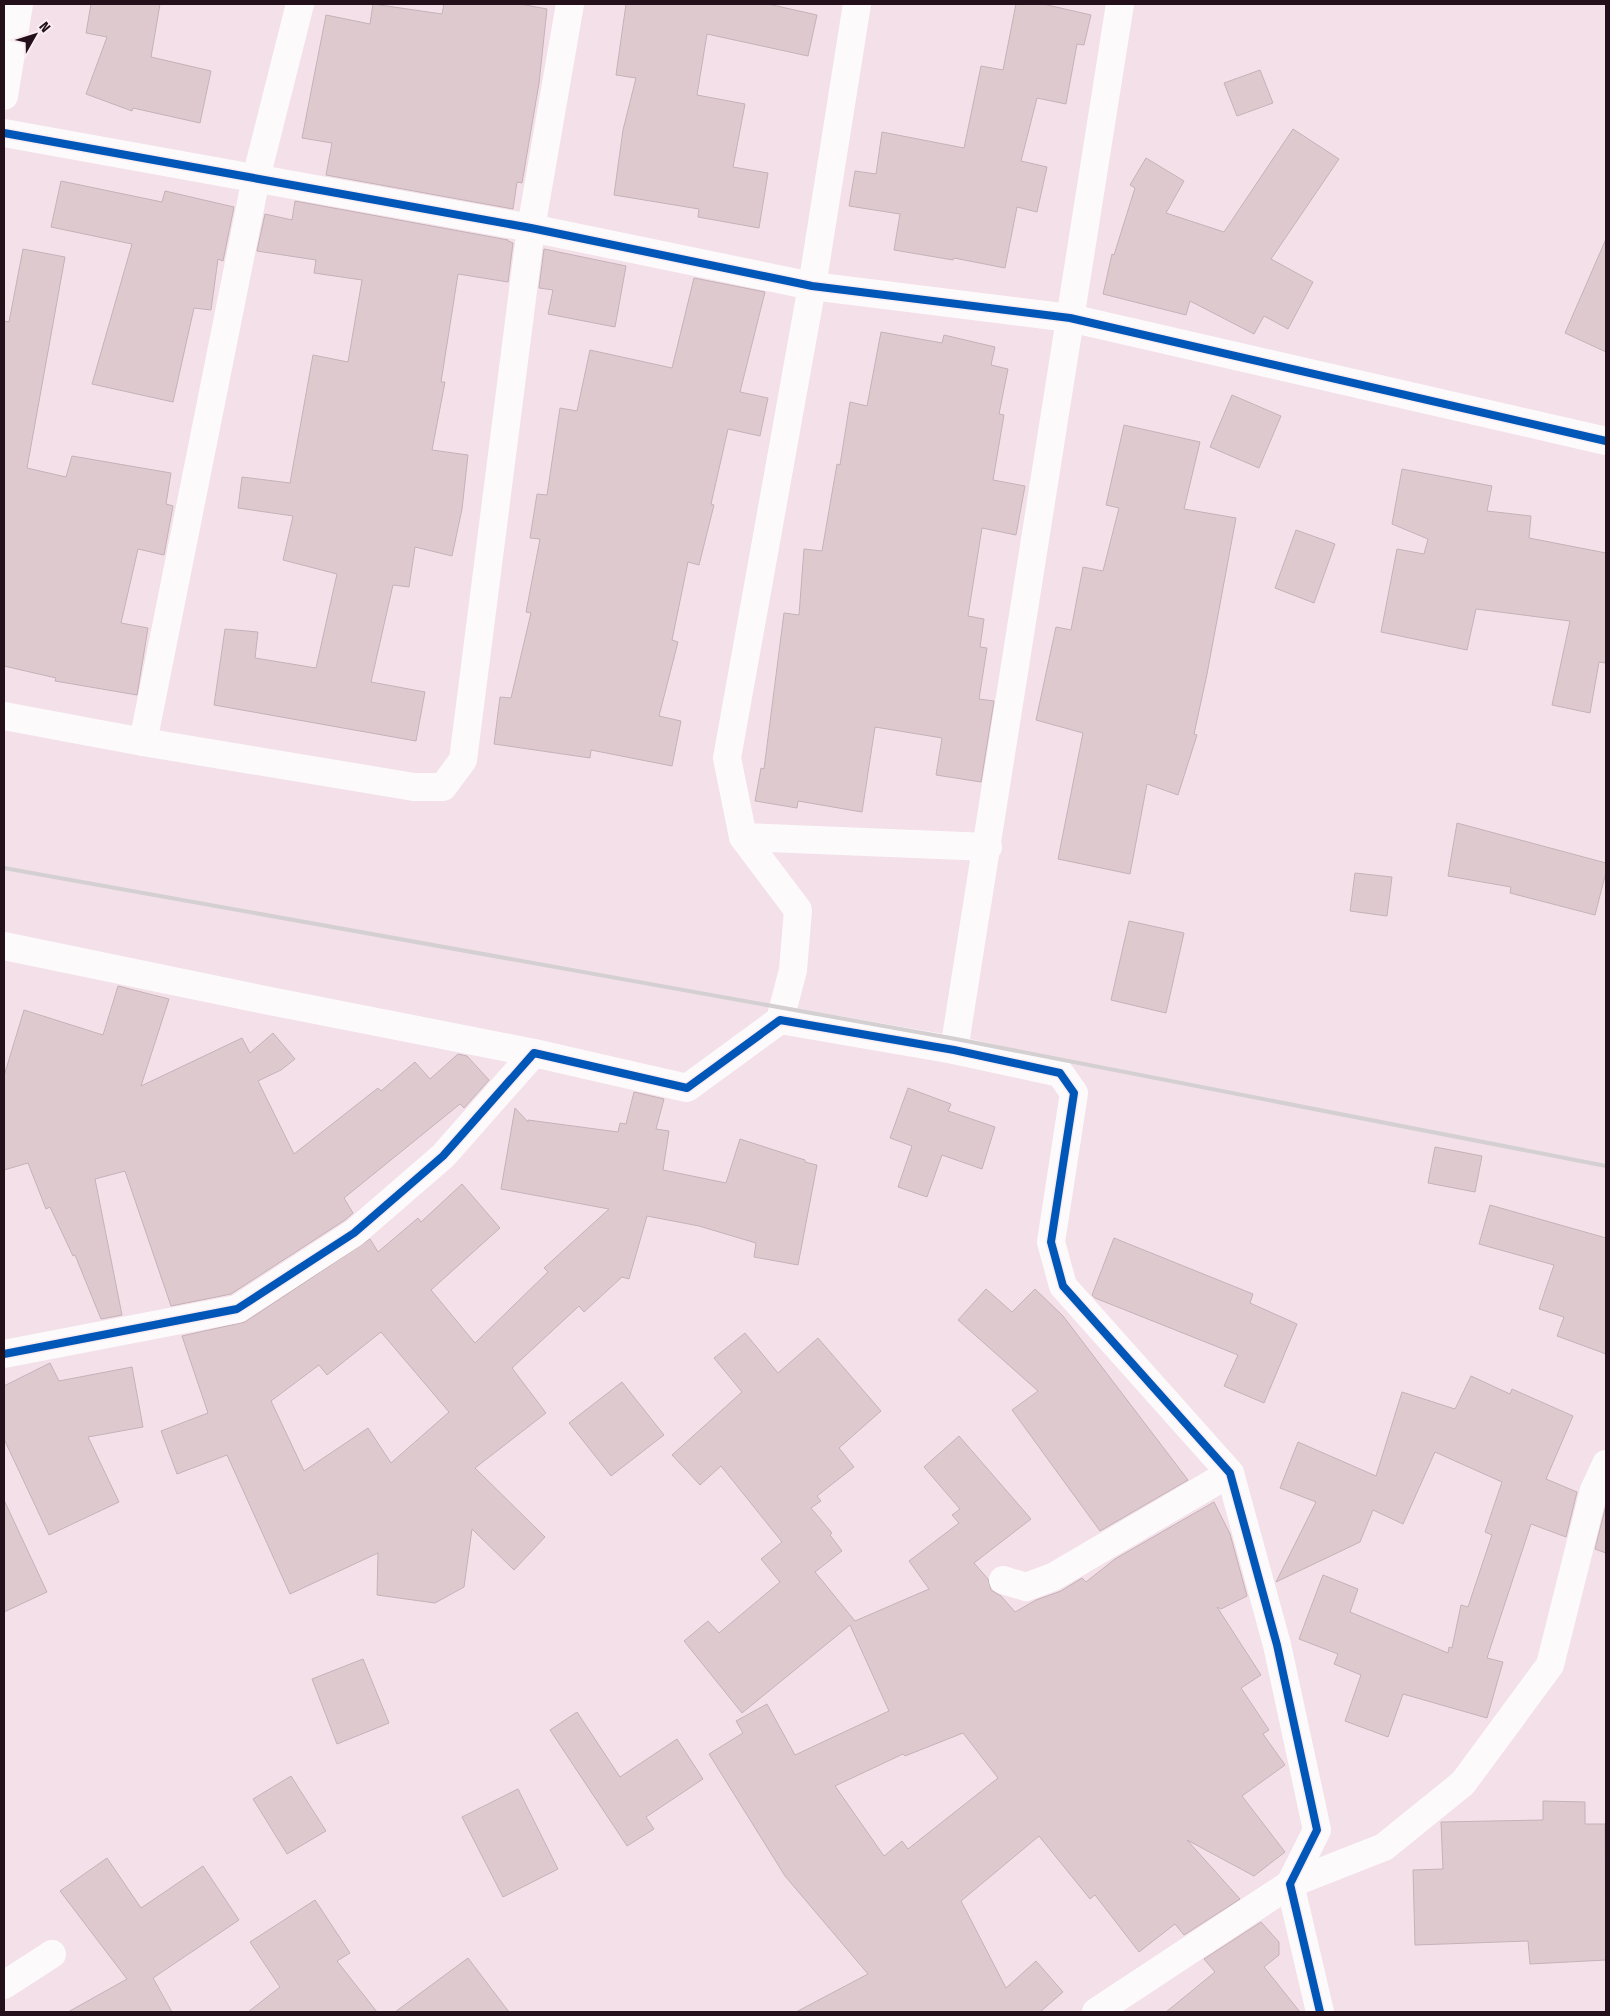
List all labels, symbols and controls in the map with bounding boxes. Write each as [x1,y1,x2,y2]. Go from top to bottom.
north arrow [10,10,60,60]
text: N [35,19,54,36]

